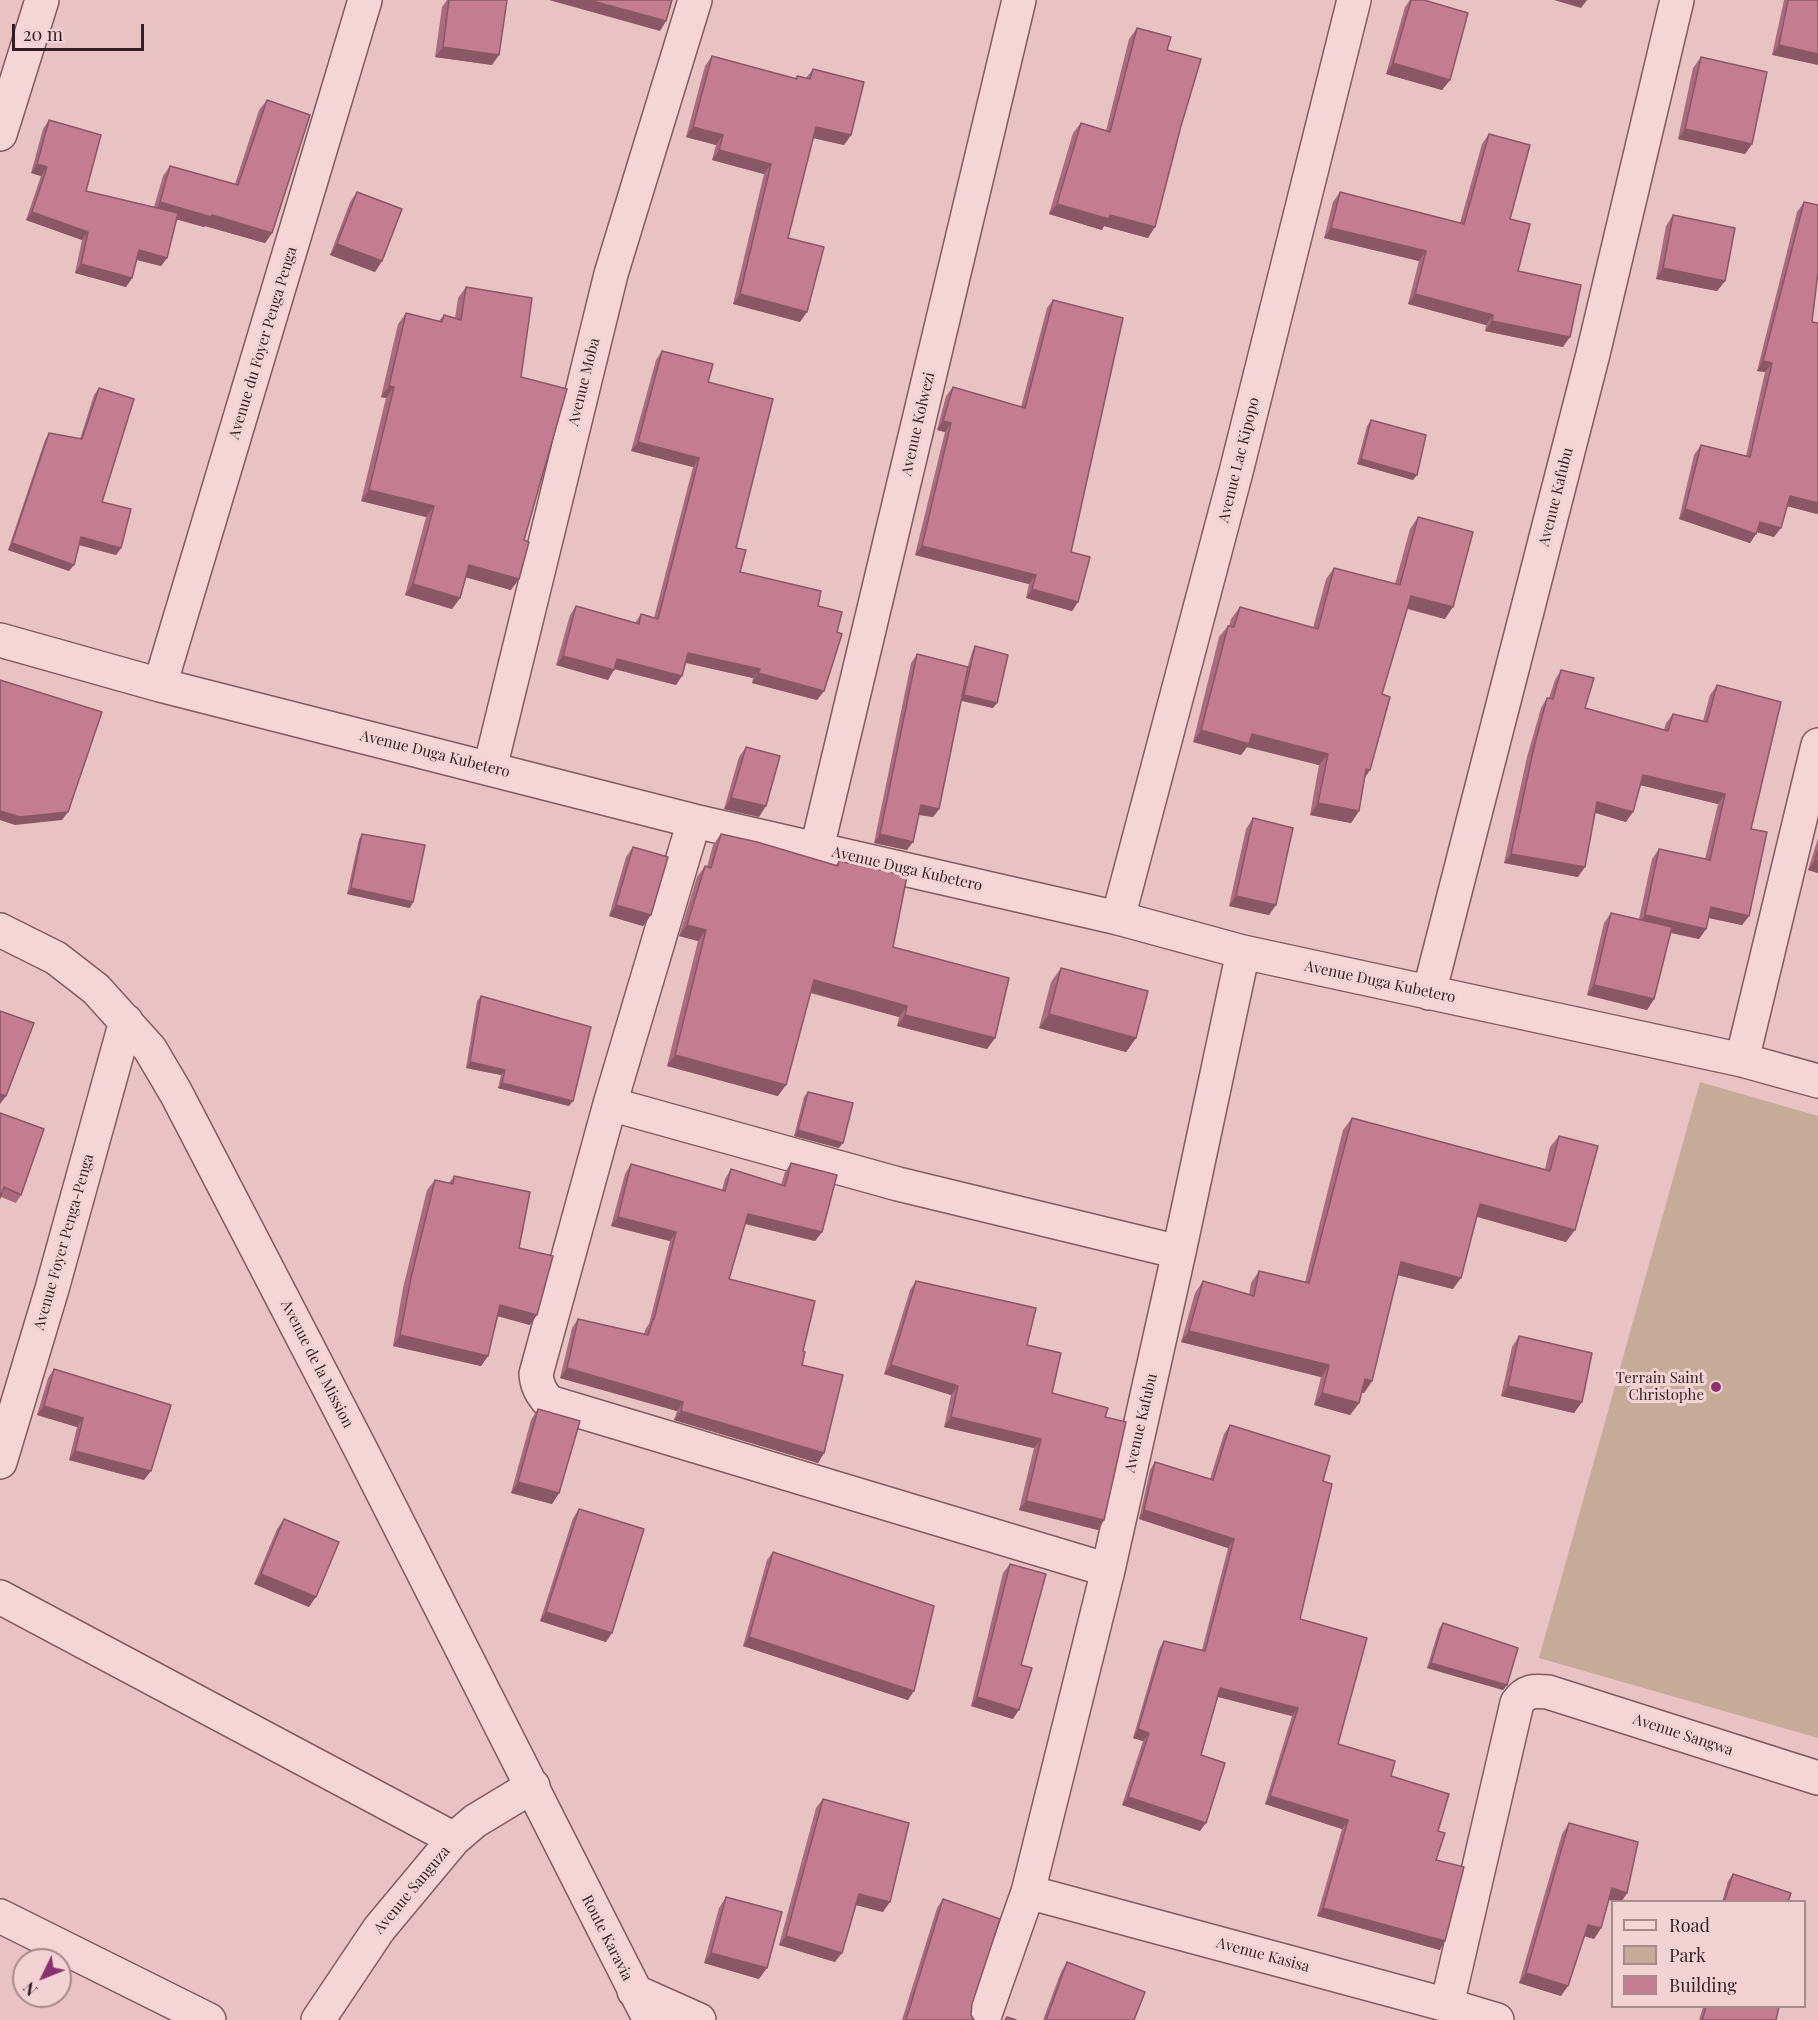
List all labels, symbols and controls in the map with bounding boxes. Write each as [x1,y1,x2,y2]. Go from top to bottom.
scale bar [15,12,147,50]
text: 20 m [23,22,63,46]
street label: Avenue du Foyer Penga Penga [225,245,301,441]
street label: Avenue Moba [564,336,604,428]
street label: Avenue Kolwezi [897,370,939,478]
street label: Avenue Lac Kipopo [1215,395,1263,525]
street label: Avenue Kafubu [1535,446,1577,548]
street label: Avenue Duga Kubetero [358,727,512,781]
street label: Avenue Duga Kubetero [830,843,984,895]
street label: Avenue Duga Kubetero [1303,957,1457,1007]
street label: Avenue Foyer Penga-Penga [30,1152,98,1332]
street label: Avenue de la Mission [277,1297,357,1431]
place label: Terrain Saint Christophe [1616,1369,1704,1404]
street label: Avenue Kafubu [1121,1372,1161,1474]
marker: Terrain Saint Christophe [1709,1380,1723,1394]
street label: Avenue Sangwa [1631,1710,1735,1760]
street label: Avenue Sanguza [370,1843,454,1937]
street label: Route Karavia [578,1892,636,1984]
legend [1611,1900,1806,2008]
text: Road [1669,1913,1710,1937]
street label: Avenue Kasisa [1214,1934,1312,1976]
text: Park [1669,1943,1706,1967]
north arrow [12,1948,72,2008]
text: Building [1669,1973,1737,1997]
text: N [18,1978,42,2001]

